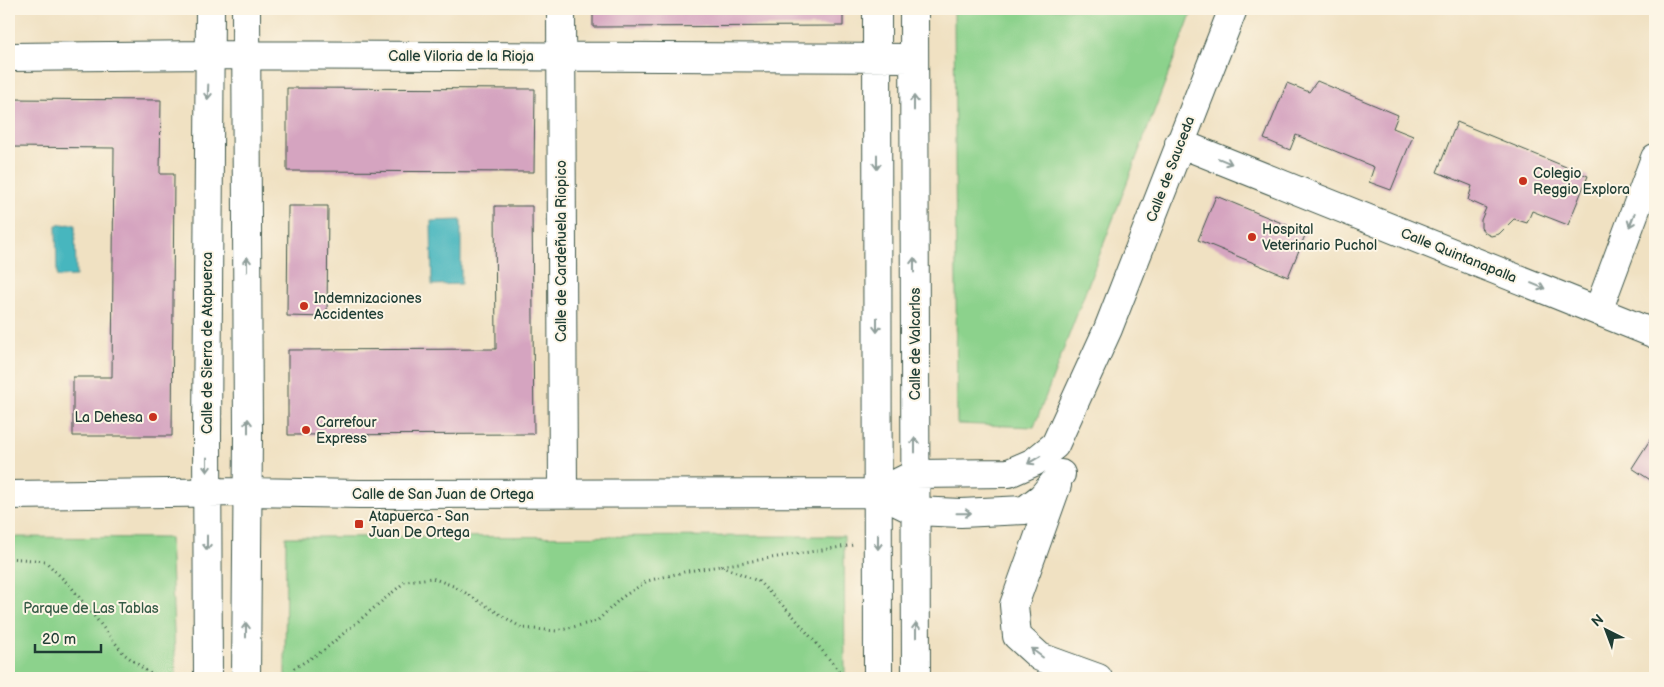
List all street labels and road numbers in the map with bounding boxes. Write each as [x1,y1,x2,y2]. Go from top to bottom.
street label: Calle Viloria de la Rioja [388,48,534,65]
street label: Calle de Sauceda [1142,114,1198,224]
street label: Calle de Cardeñuela Riopico [553,160,570,342]
street label: Calle Quintanapalla [1398,224,1519,287]
street label: Calle de Sierra de Atapuerca [199,252,216,434]
street label: Calle de Valcarlos [907,288,924,400]
street label: Calle de San Juan de Ortega [352,486,534,503]

